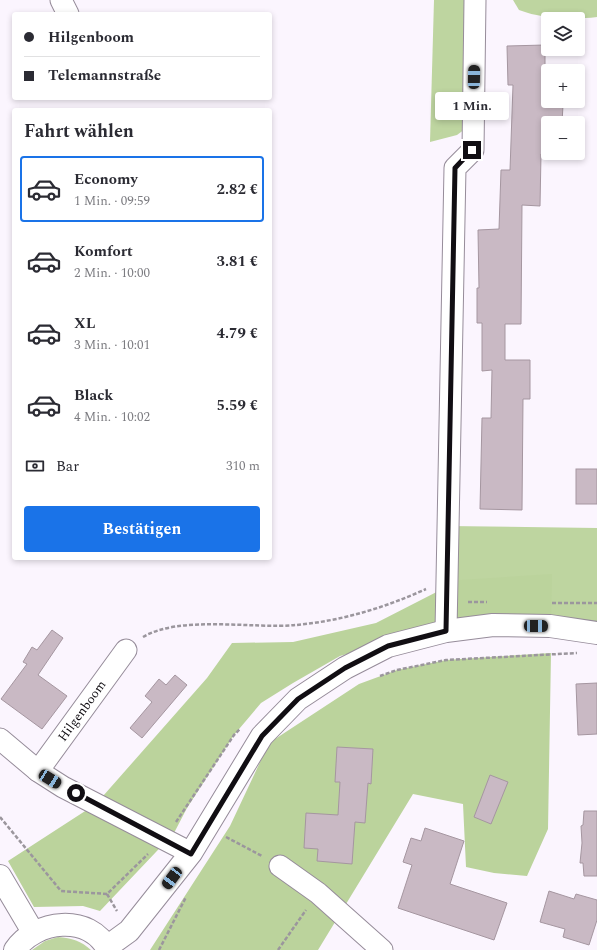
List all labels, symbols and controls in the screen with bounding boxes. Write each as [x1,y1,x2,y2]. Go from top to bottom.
map controls [541,12,585,160]
button: layers [541,12,585,56]
text: Hilgenboom [48,26,134,49]
text: Telemannstraße [48,64,161,87]
button: + [541,64,585,108]
car [468,65,480,89]
callout: 1 Min. [435,92,509,120]
text: 1 Min. [452,96,492,116]
button: − [541,116,585,160]
text: Fahrt wählen [24,118,134,145]
route end [463,141,481,159]
text: Economy [74,168,138,191]
icon: car [26,171,62,207]
text: 2.82 € [217,178,258,201]
text: 1 Min. · 09:59 [74,191,150,211]
text: Komfort [74,240,133,263]
icon: car [26,243,62,279]
text: 3.81 € [217,250,258,273]
text: 2 Min. · 10:00 [74,263,150,283]
text: XL [74,312,95,335]
icon: car [26,315,62,351]
text: 4.79 € [217,322,258,345]
text: 3 Min. · 10:01 [74,335,150,355]
text: Black [74,384,113,407]
icon: car [26,387,62,423]
text: 5.59 € [217,394,258,417]
text: 4 Min. · 10:02 [74,407,150,427]
icon: cash [24,455,46,477]
text: Bar [56,455,79,478]
text: 310 m [226,456,260,476]
button: Bestätigen [24,506,260,552]
car [524,620,548,632]
street label: Hilgenboom [53,676,111,746]
car [37,768,63,790]
route start [67,784,85,802]
car [160,865,184,891]

